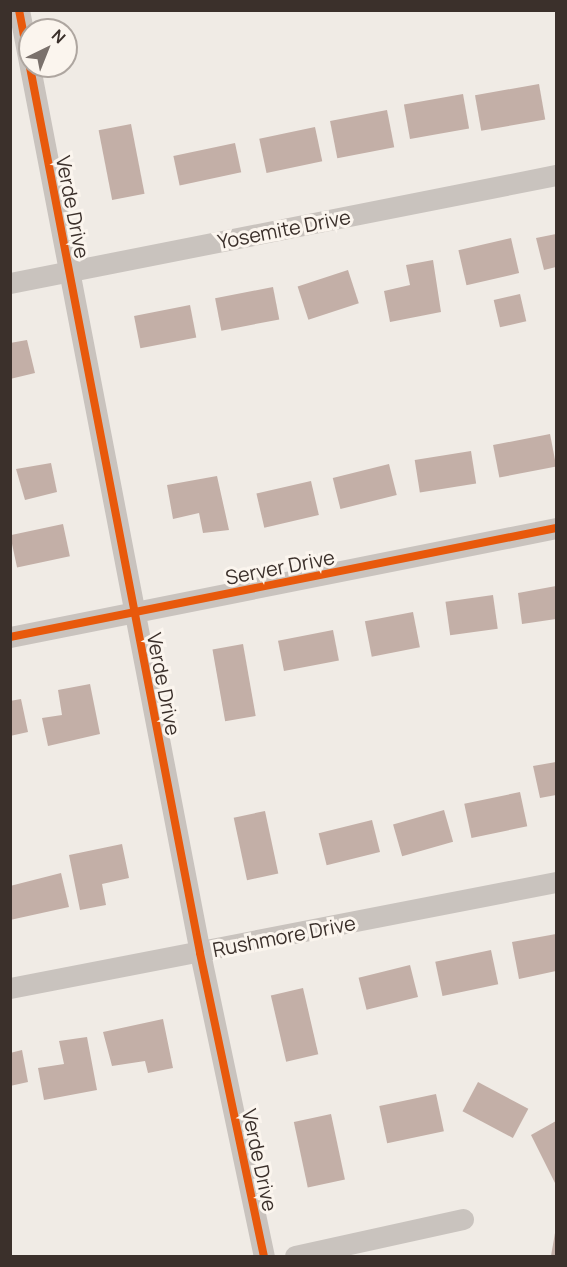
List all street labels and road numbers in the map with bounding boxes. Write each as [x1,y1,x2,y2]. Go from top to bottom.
street label: Verde Drive [51,154,95,260]
street label: Yosemite Drive [216,204,352,254]
street label: Server Drive [223,545,337,589]
street label: Verde Drive [142,631,186,737]
street label: Rushmore Drive [211,910,357,962]
street label: Verde Drive [237,1107,283,1213]

